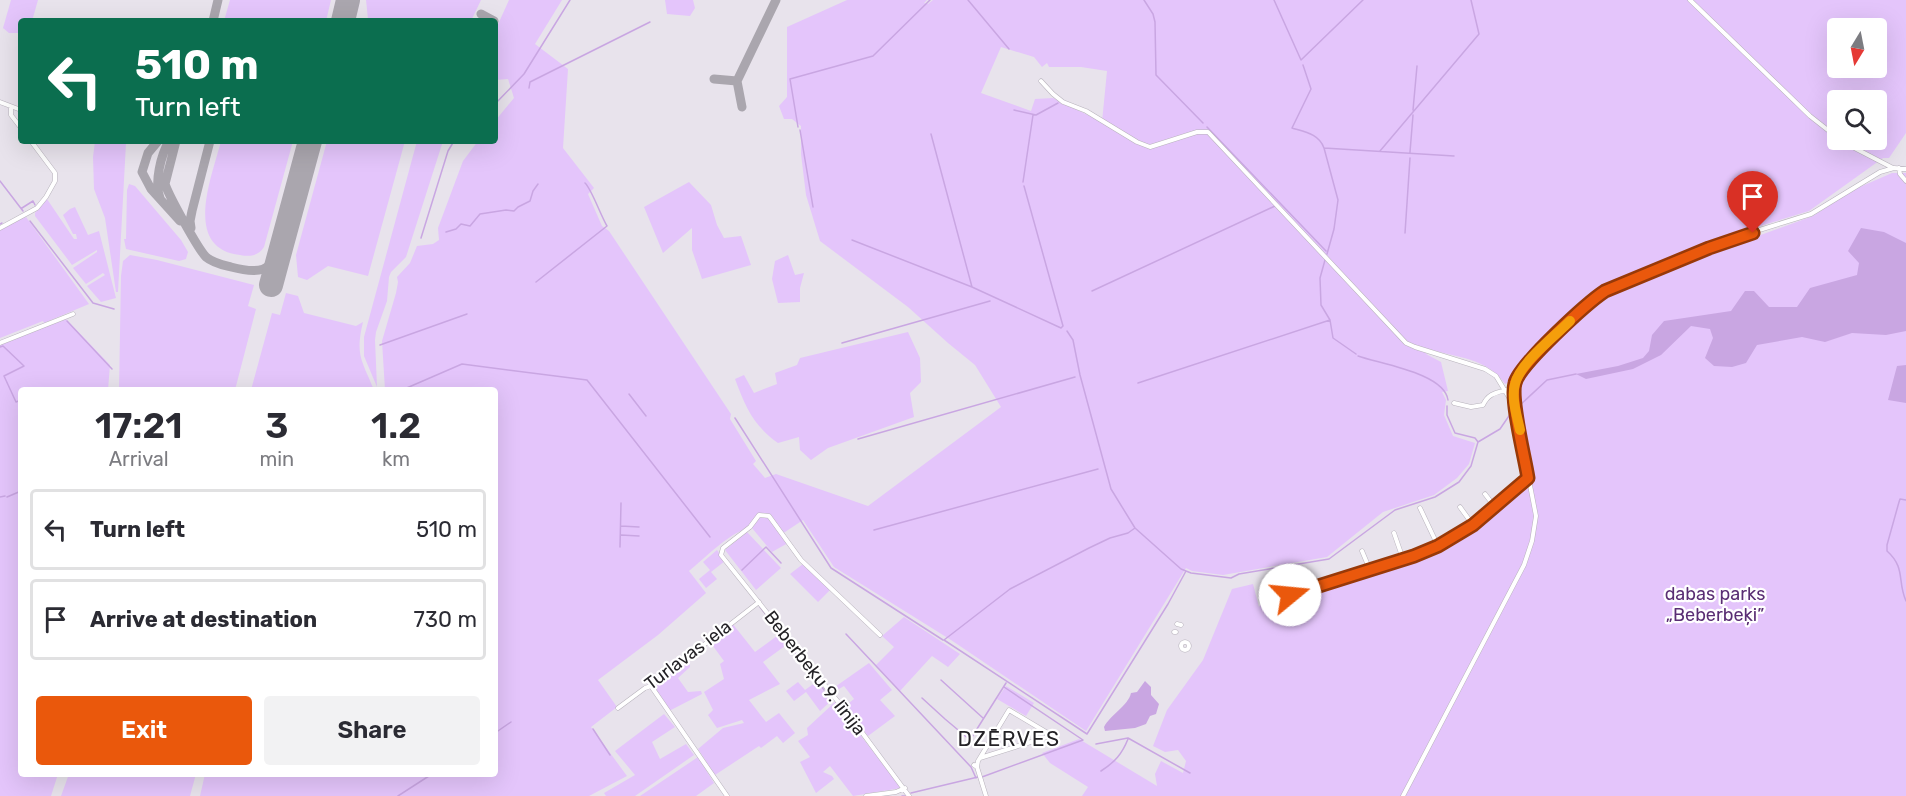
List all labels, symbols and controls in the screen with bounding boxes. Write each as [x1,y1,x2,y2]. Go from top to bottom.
north arrow [1827,18,1887,78]
map controls [1827,18,1887,150]
text: 510 m [135,40,259,90]
icon: left [36,42,114,120]
button: search [1827,90,1887,150]
text: Turn left [135,91,240,123]
pin [1727,171,1778,233]
icon: arrive [1736,180,1769,213]
text: 17:21 [95,404,183,447]
text: 3 [265,404,288,447]
text: 1.2 [371,404,421,447]
text: Arrival [109,447,169,471]
text: min [259,447,294,471]
text: km [382,447,410,471]
icon: left [39,513,72,546]
text: Turn left [90,516,185,543]
text: 510 m [416,516,477,543]
position arrow [1258,563,1322,627]
park label: dabas parks „Beberbeķi” [1665,583,1765,626]
icon: arrive [39,603,72,636]
text: Arrive at destination [90,606,317,633]
text: 730 m [414,606,477,633]
street label: Beberbeķu 9. līnija [760,606,870,740]
street label: Turlavas iela [640,615,736,695]
button: Exit [36,696,252,765]
button: Share [264,696,480,765]
district label: DZĒRVES [957,726,1061,751]

